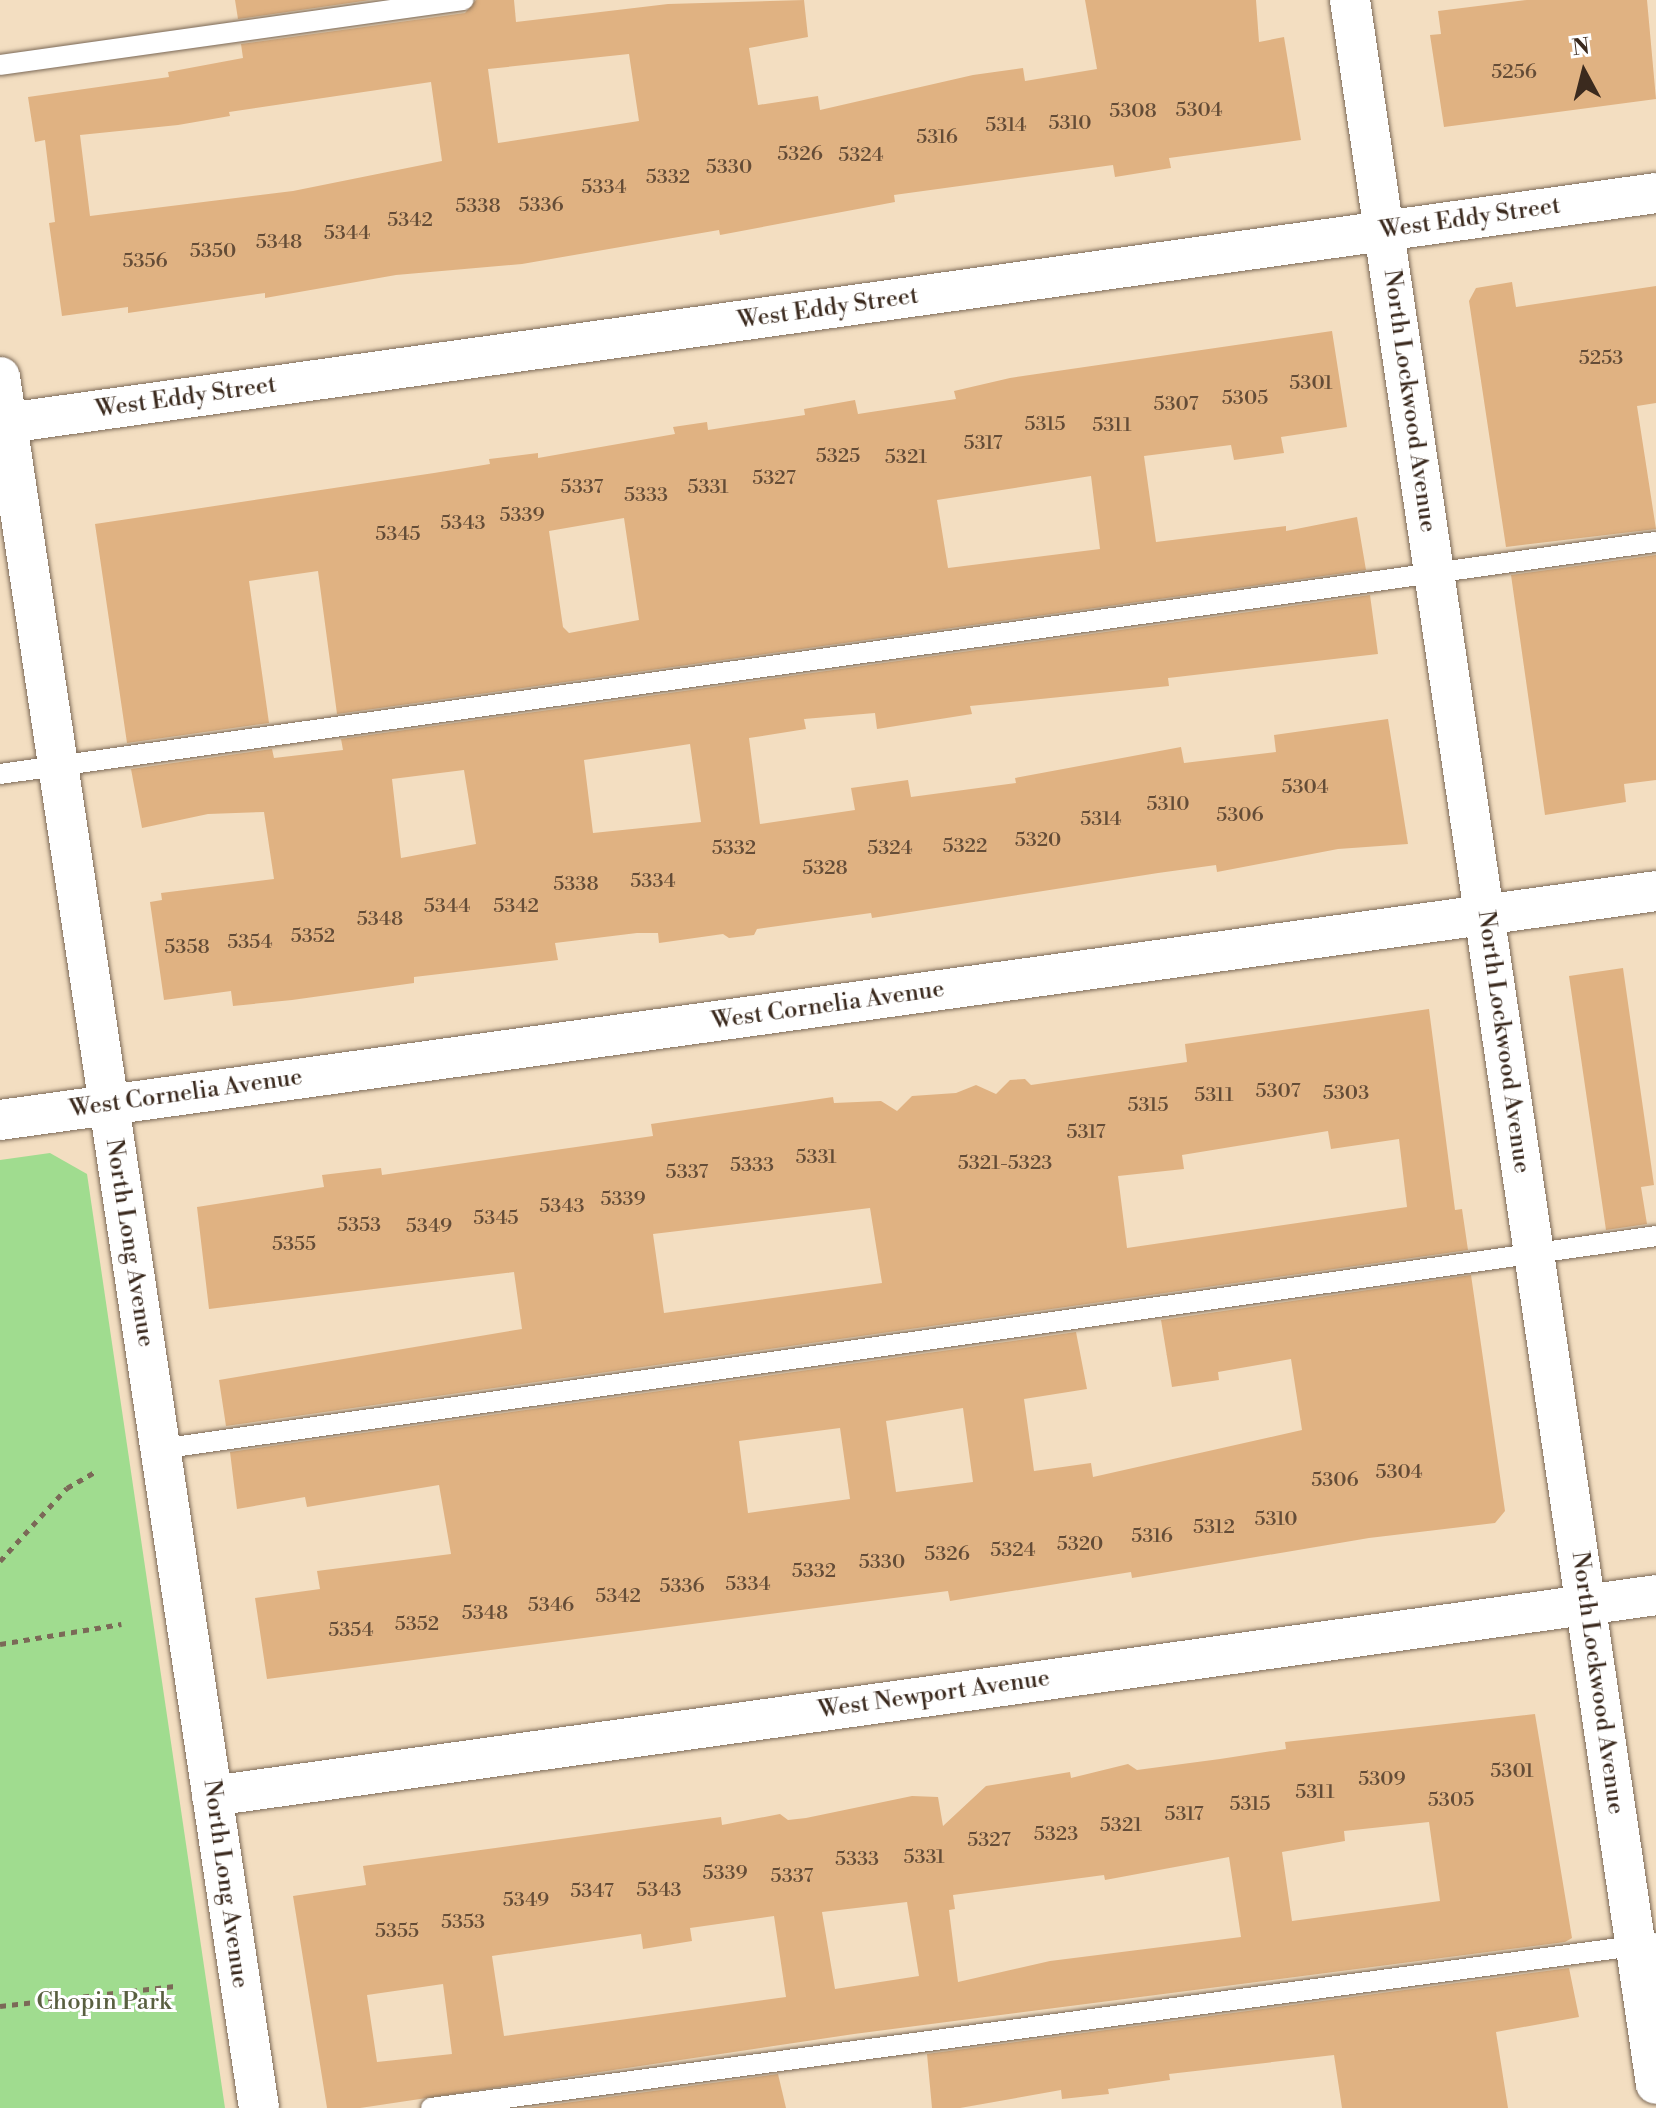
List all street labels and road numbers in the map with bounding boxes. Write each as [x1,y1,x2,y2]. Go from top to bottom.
street label: West Eddy Street [1378,192,1562,246]
street label: North Lockwood Avenue [1376,268,1442,534]
street label: West Eddy Street [736,282,920,336]
street label: West Eddy Street [94,371,278,425]
street label: North Lockwood Avenue [1470,909,1536,1175]
street label: West Cornelia Avenue [710,975,946,1037]
street label: West Cornelia Avenue [68,1063,304,1125]
street label: North Long Avenue [98,1137,160,1349]
street label: North Lockwood Avenue [1564,1550,1630,1816]
street label: West Newport Avenue [816,1664,1052,1726]
street label: North Long Avenue [196,1778,254,1990]

